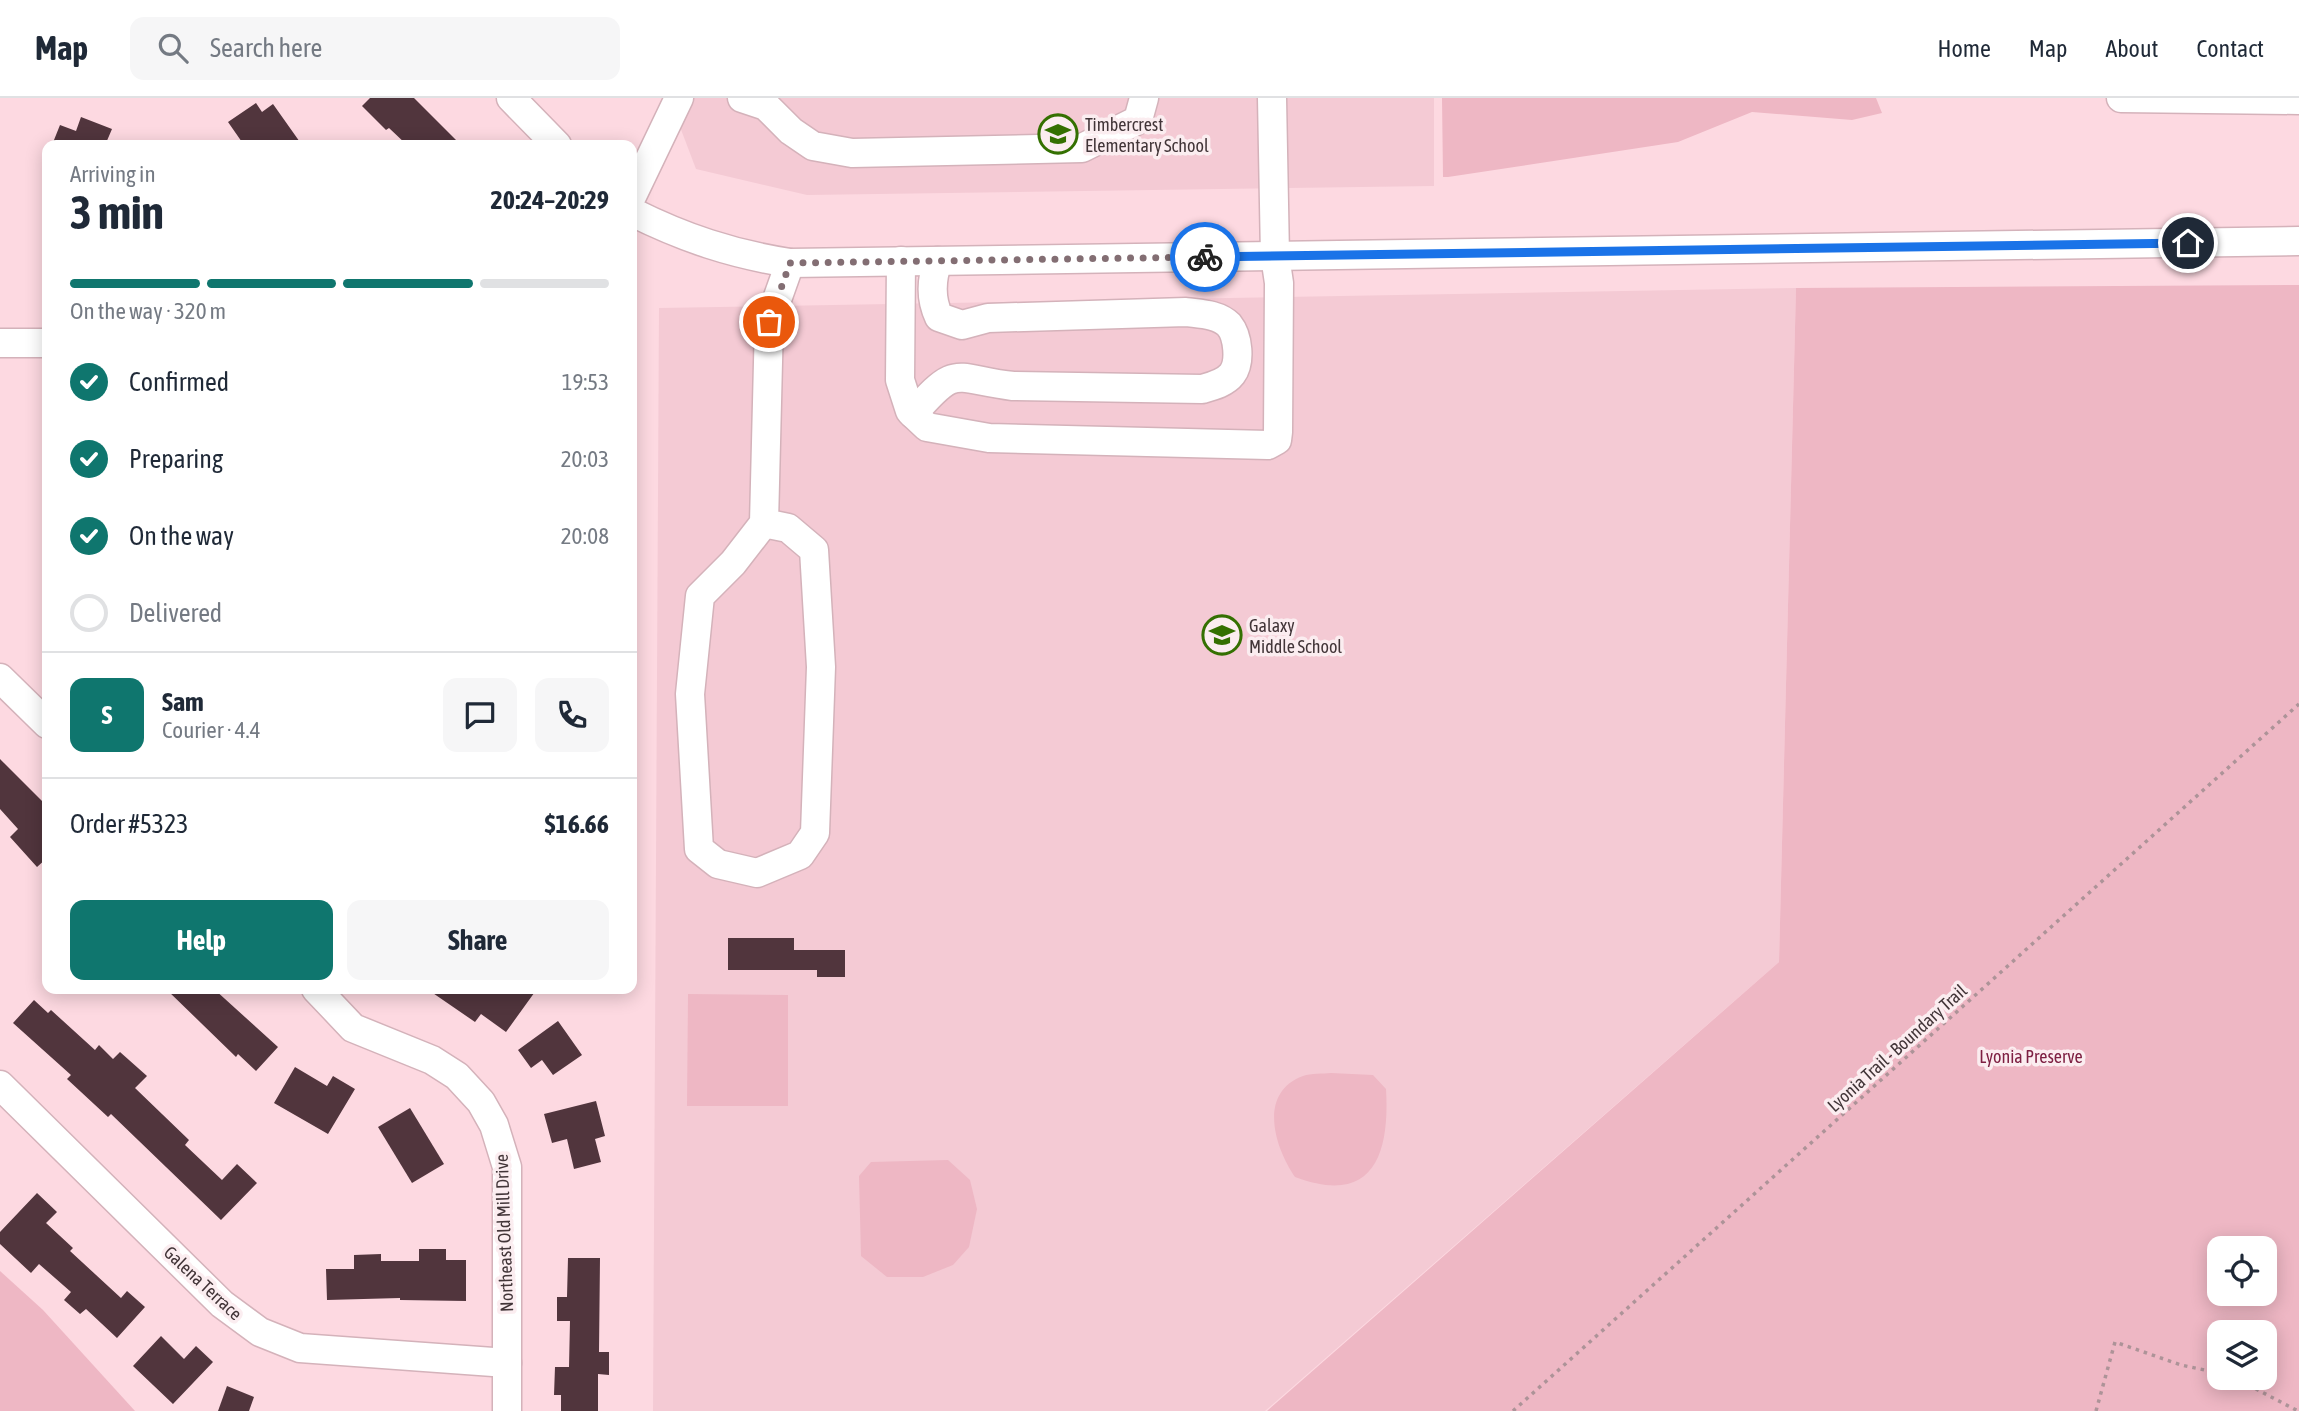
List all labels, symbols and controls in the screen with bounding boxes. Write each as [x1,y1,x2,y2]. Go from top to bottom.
search box [130,17,620,80]
text: Map [35,29,88,67]
icon: search [154,29,192,67]
text: Search here [210,33,322,63]
text: Home [1937,35,1991,62]
text: Map [2029,35,2067,62]
text: About [2105,35,2158,62]
text: Contact [2196,35,2264,62]
school or university icon: Timbercrest Elementary School [1037,113,1079,155]
place label: Timbercrest Elementary School [1085,114,1209,156]
text: Arriving in [70,161,156,187]
text: 20:24–20:29 [491,185,609,215]
text: 3 min [70,186,164,239]
pin [2158,213,2218,273]
courier [1170,222,1240,292]
icon: home [2169,224,2207,262]
icon: bike [1186,238,1224,276]
pin [739,292,799,352]
text: On the way · 320 m [70,298,226,324]
icon: bag [750,303,788,341]
icon: check [70,363,108,401]
text: Confirmed [129,367,229,397]
text: 19:53 [562,369,609,395]
icon: check [70,440,108,478]
text: Preparing [129,444,223,474]
text: 20:03 [561,446,609,472]
icon: check [70,517,108,555]
text: On the way [129,521,234,551]
text: 20:08 [561,523,609,549]
text: Delivered [129,598,222,628]
school or university icon: Galaxy Middle School [1201,614,1243,656]
place label: Galaxy Middle School [1249,615,1342,657]
button: chat [443,678,517,752]
button: phone [535,678,609,752]
text: Sam [162,687,204,717]
text: S [102,700,112,730]
text: Courier · 4.4 [162,717,261,743]
text: Order #5323 [70,809,189,839]
text: $16.66 [545,809,609,839]
button: Help [70,900,333,980]
button: Share [347,900,609,980]
street label: Lyonia Trail - Boundary Trail [1823,980,1971,1116]
park label: Lyonia Preserve [1979,1046,2083,1067]
street label: Northeast Old Mill Drive [491,1154,517,1312]
map controls [2207,1236,2277,1390]
button: locate [2207,1236,2277,1306]
street label: Galena Terrace [160,1242,246,1324]
button: layers [2207,1320,2277,1390]

